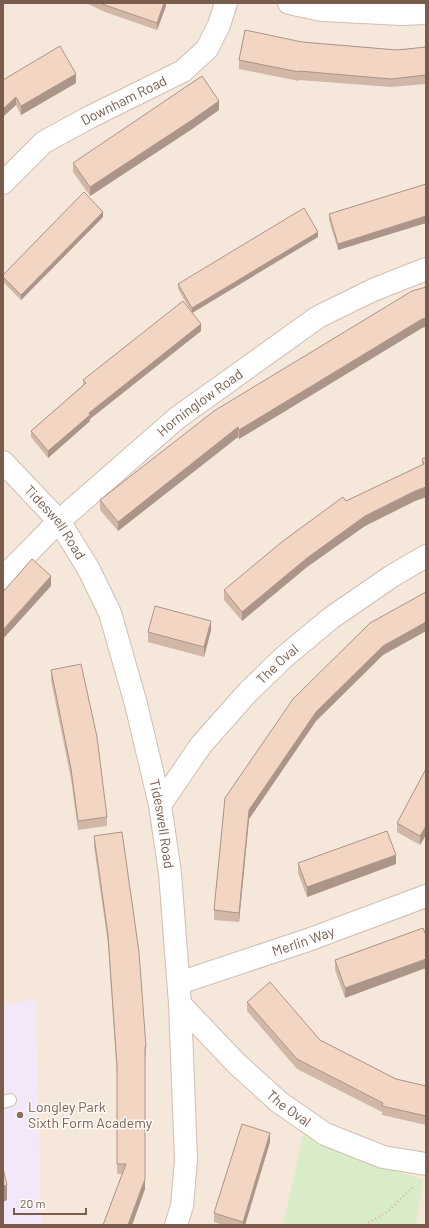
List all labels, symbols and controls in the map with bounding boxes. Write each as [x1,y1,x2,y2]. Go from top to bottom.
street label: Downham Road [78,71,169,128]
street label: Horninglow Road [153,365,246,440]
street label: Tideswell Road [21,481,90,562]
street label: The Oval [252,640,301,687]
street label: Tideswell Road [146,777,178,870]
street label: Merlin Way [270,922,337,959]
street label: The Oval [263,1086,315,1130]
place label: Longley Park Sixth Form Academy [28,1098,153,1131]
marker: Longley Park Sixth Form Academy [15,1110,25,1120]
scale bar [14,1190,86,1216]
text: 20 m [20,1196,46,1210]

